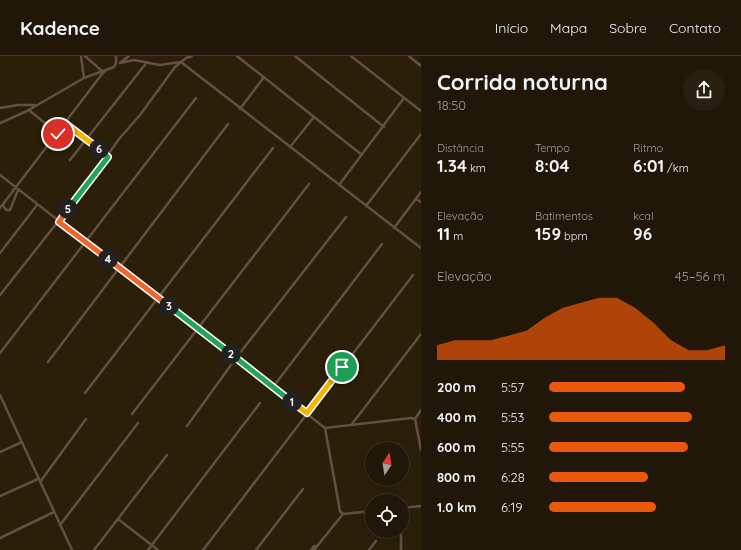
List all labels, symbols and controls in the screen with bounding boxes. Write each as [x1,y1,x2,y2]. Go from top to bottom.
text: Kadence [20,16,100,40]
text: Início [495,19,528,37]
text: Mapa [550,19,587,37]
text: Sobre [609,19,647,37]
text: Contato [669,19,721,37]
text: Corrida noturna [437,68,608,96]
button: share [683,69,725,111]
text: 18:50 [437,97,466,113]
pin [41,117,75,151]
icon: check [47,123,69,145]
pin: 6 [89,139,109,159]
text: Distância [437,141,484,155]
text: Tempo [535,141,570,155]
text: Ritmo [633,141,663,155]
text: 6 [96,142,102,156]
text: 1.34 [437,155,467,176]
text: 8:04 [535,155,569,176]
text: 6:01 [633,155,664,176]
text: km [467,161,486,175]
text: /km [664,161,689,175]
pin: 5 [58,199,78,219]
text: 5 [65,202,71,216]
text: Elevação [437,209,483,223]
text: Batimentos [535,209,593,223]
text: kcal [633,209,654,223]
text: 11 [437,223,450,244]
text: 159 [535,223,561,244]
text: 96 [633,223,652,244]
text: m [450,229,463,243]
text: bpm [561,229,587,243]
pin: 4 [98,249,118,269]
text: 4 [105,252,111,266]
text: Elevação [437,268,492,284]
text: 45–56 m [675,268,725,284]
pin: 3 [159,296,179,316]
text: 3 [166,299,172,313]
pin: 2 [221,344,241,364]
text: 2 [228,347,234,361]
pin [325,350,359,384]
icon: arrive [331,356,353,378]
text: 200 m [437,379,476,395]
text: 5:57 [501,379,524,395]
pin: 1 [282,392,302,412]
text: 1 [290,395,294,409]
text: 400 m [437,409,476,425]
text: 5:53 [501,409,524,425]
text: 600 m [437,439,476,455]
text: 5:55 [501,439,525,455]
north arrow [365,442,409,486]
map controls [365,442,409,538]
text: 800 m [437,469,476,485]
text: 6:28 [501,469,525,485]
button: locate [365,494,409,538]
text: 1.0 km [437,499,476,515]
text: 6:19 [501,499,523,515]

